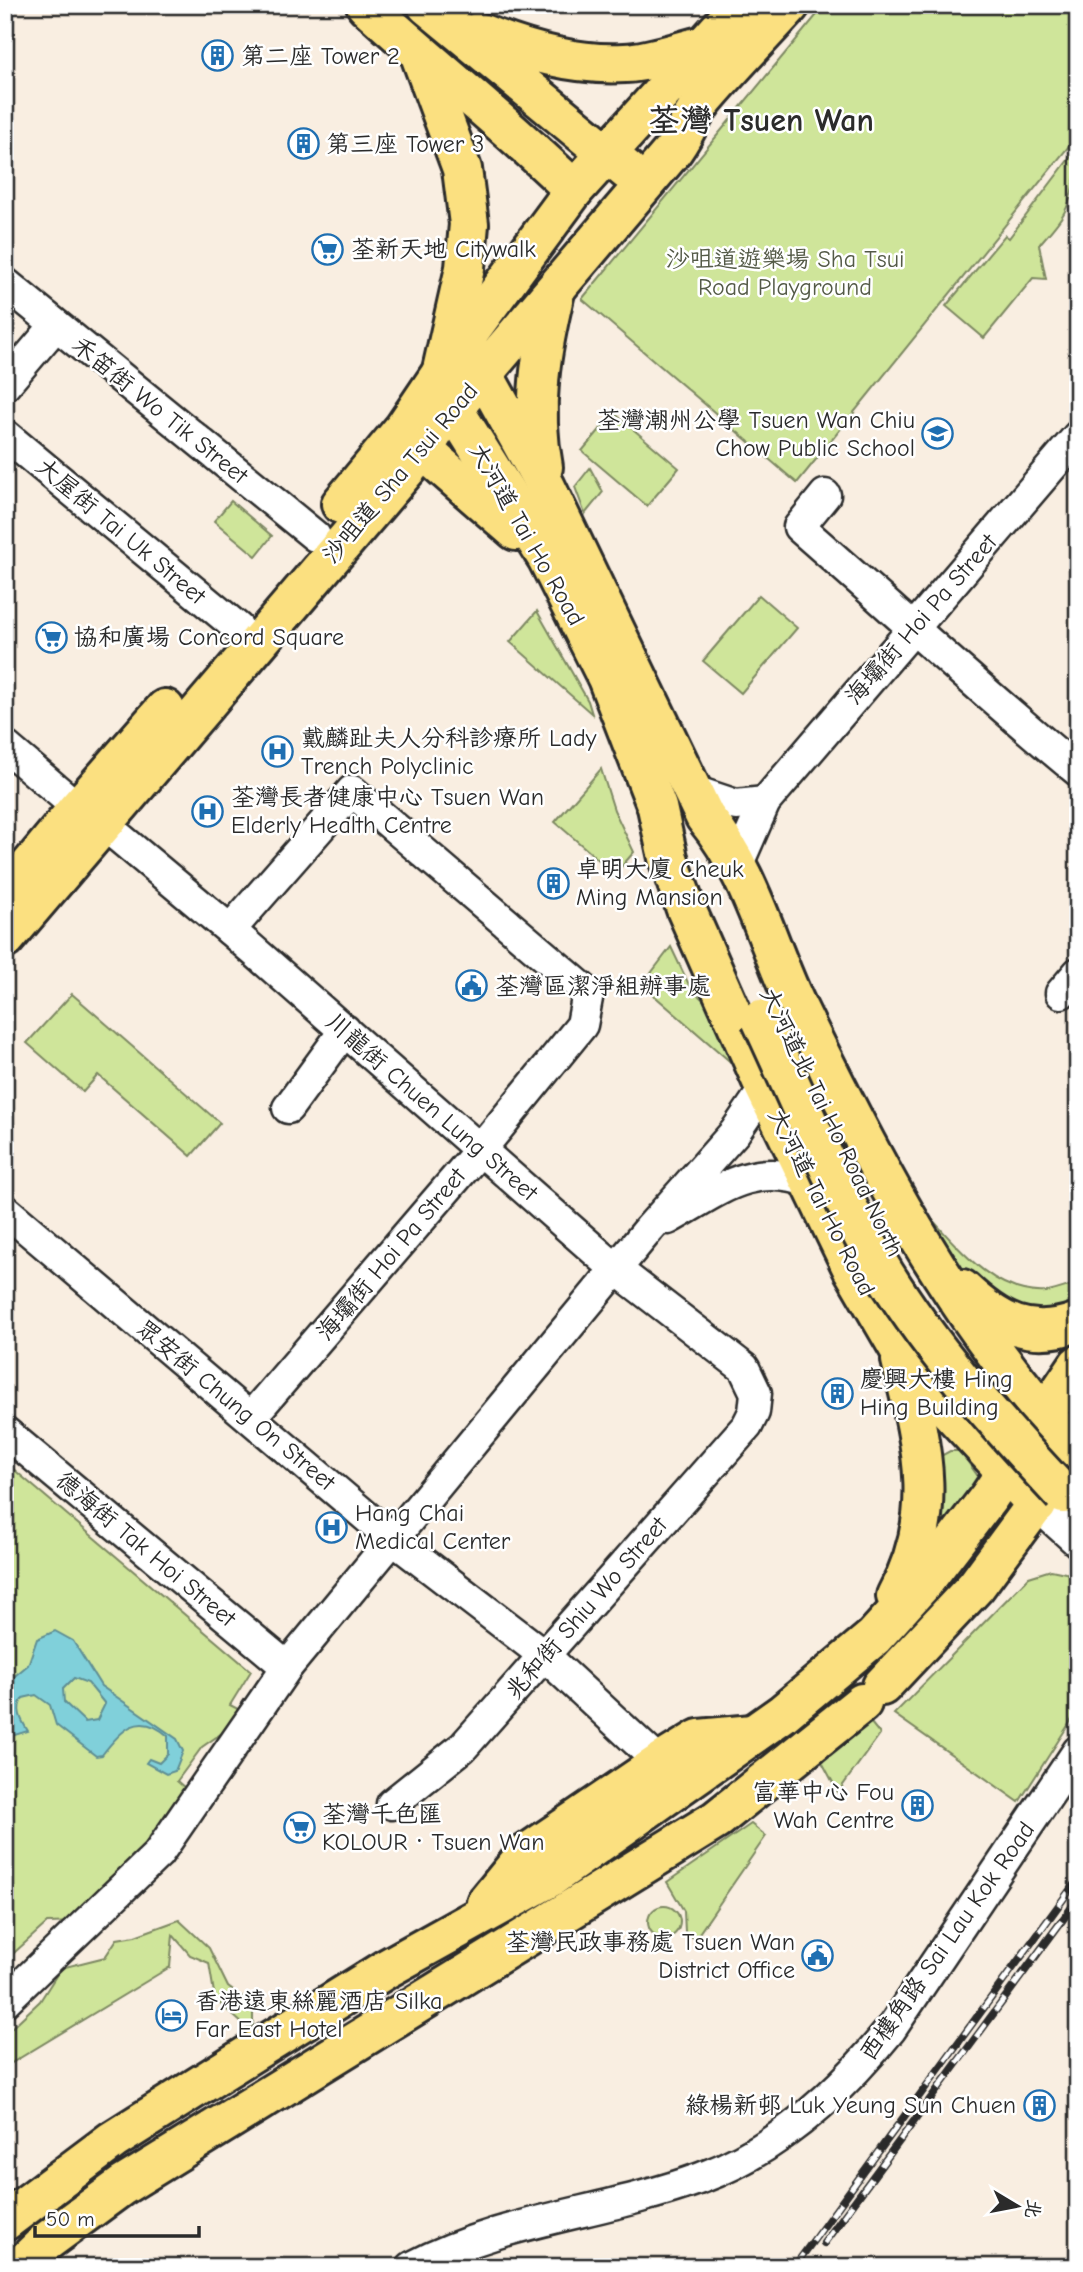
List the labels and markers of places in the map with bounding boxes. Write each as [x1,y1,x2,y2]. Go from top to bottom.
building icon: 第二座 Tower 2 [201,39,235,73]
place label: 第二座 Tower 2 [241,42,400,70]
building icon: 第三座 Tower 3 [286,127,320,161]
place label: 第三座 Tower 3 [326,130,484,158]
supermarket icon: 荃新天地 Citywalk [311,232,345,266]
place label: 荃新天地 Citywalk [351,235,536,263]
place label: 荃灣潮州公學 Tsuen Wan Chiu Chow Public School [597,406,915,462]
school or university icon: 荃灣潮州公學 Tsuen Wan Chiu Chow Public School [921,417,955,451]
supermarket icon: 協和廣場 Concord Square [34,620,68,654]
place label: 協和廣場 Concord Square [74,623,344,651]
place label: 戴麟趾夫人分科診療所 Lady Trench Polyclinic [301,724,597,780]
hospital icon: 戴麟趾夫人分科診療所 Lady Trench Polyclinic [261,735,295,769]
place label: 荃灣長者健康中心 Tsuen Wan Elderly Health Centre [231,783,544,839]
hospital icon: 荃灣長者健康中心 Tsuen Wan Elderly Health Centre [191,794,225,828]
place label: 卓明大廈 Cheuk Ming Mansion [576,855,744,911]
building icon: 卓明大廈 Cheuk Ming Mansion [536,866,570,900]
public building icon: 荃灣區潔淨組辦事處 [455,969,489,1003]
place label: 荃灣區潔淨組辦事處 [495,972,711,1000]
place label: 慶興大樓 Hing Hing Building [860,1365,1013,1421]
building icon: 慶興大樓 Hing Hing Building [820,1376,854,1410]
place label: Hang Chai Medical Center [355,1499,511,1555]
hospital icon: Hang Chai Medical Center [315,1510,349,1544]
place label: 富華中心 Fou Wah Centre [753,1778,894,1834]
building icon: 富華中心 Fou Wah Centre [900,1789,934,1823]
place label: 荃灣千色匯 KOLOUR‧Tsuen Wan [322,1800,544,1856]
supermarket icon: 荃灣千色匯 KOLOUR‧Tsuen Wan [282,1811,316,1845]
place label: 荃灣民政事務處 Tsuen Wan District Office [506,1928,795,1984]
public building icon: 荃灣民政事務處 Tsuen Wan District Office [801,1939,835,1973]
place label: 香港遠東絲麗酒店 Silka Far East Hotel [195,1987,442,2043]
hotel icon: 香港遠東絲麗酒店 Silka Far East Hotel [155,1998,189,2032]
building icon: 綠楊新邨 Luk Yeung Sun Chuen [1022,2088,1056,2122]
place label: 綠楊新邨 Luk Yeung Sun Chuen [685,2091,1016,2119]

